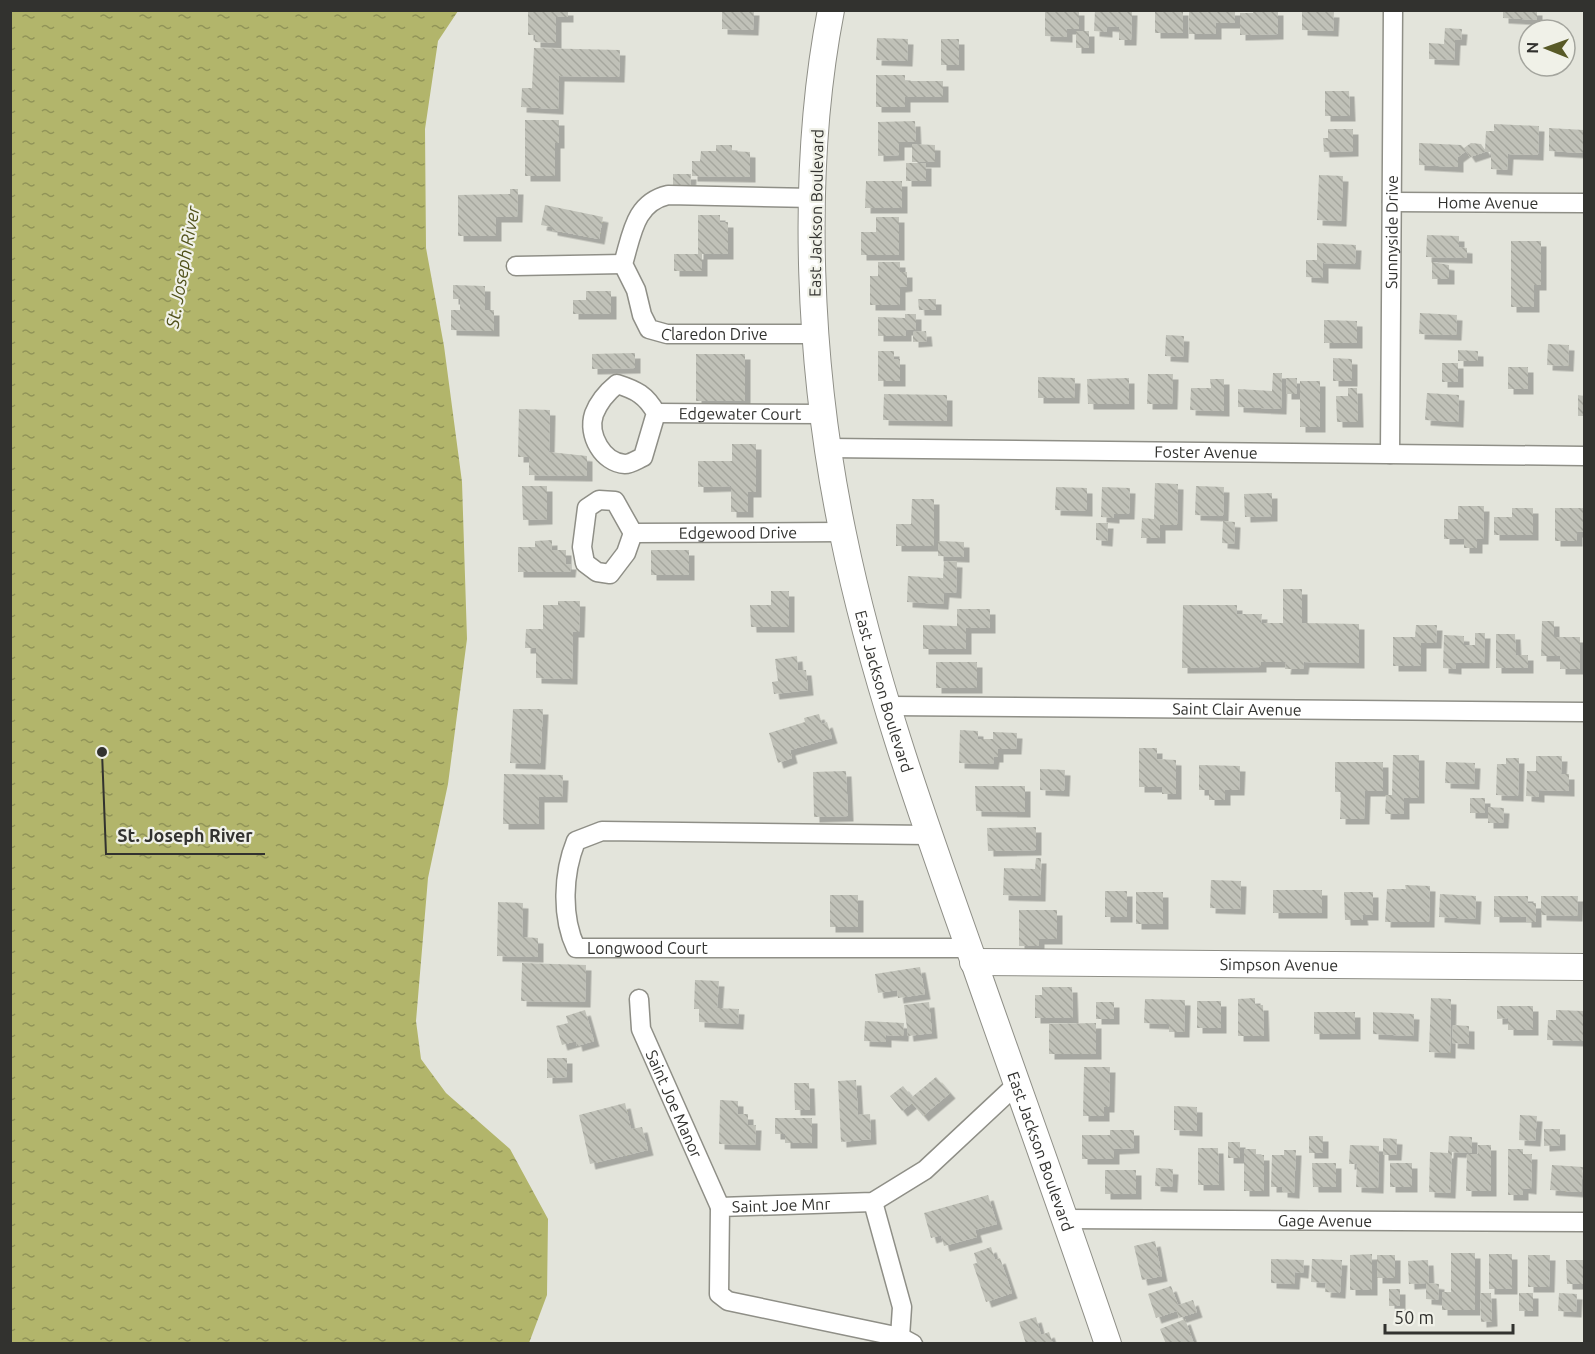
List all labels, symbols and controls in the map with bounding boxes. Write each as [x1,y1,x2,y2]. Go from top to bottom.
north arrow [1517,18,1577,78]
text: N [1523,42,1541,54]
street label: East Jackson Boulevard [806,129,826,297]
street label: Sunnyside Drive [1382,175,1401,289]
street label: Home Avenue [1438,193,1538,212]
water label: St. Joseph River [161,203,203,330]
street label: Claredon Drive [659,324,768,344]
street label: Edgewater Court [679,404,802,423]
street label: Foster Avenue [1154,442,1258,462]
street label: Edgewood Drive [679,523,797,542]
street label: East Jackson Boulevard [852,608,917,775]
street label: Saint Clair Avenue [1172,699,1302,719]
callout: St. Joseph River [106,818,265,854]
text: St. Joseph River [117,825,253,845]
street label: Longwood Court [587,939,708,957]
street label: Simpson Avenue [1220,955,1338,974]
street label: Saint Joe Manor [642,1047,706,1161]
street label: East Jackson Boulevard [1004,1069,1077,1233]
street label: Saint Joe Mnr [732,1194,831,1216]
street label: Gage Avenue [1278,1211,1372,1230]
scale bar [1385,1297,1512,1335]
text: 50 m [1394,1307,1434,1327]

